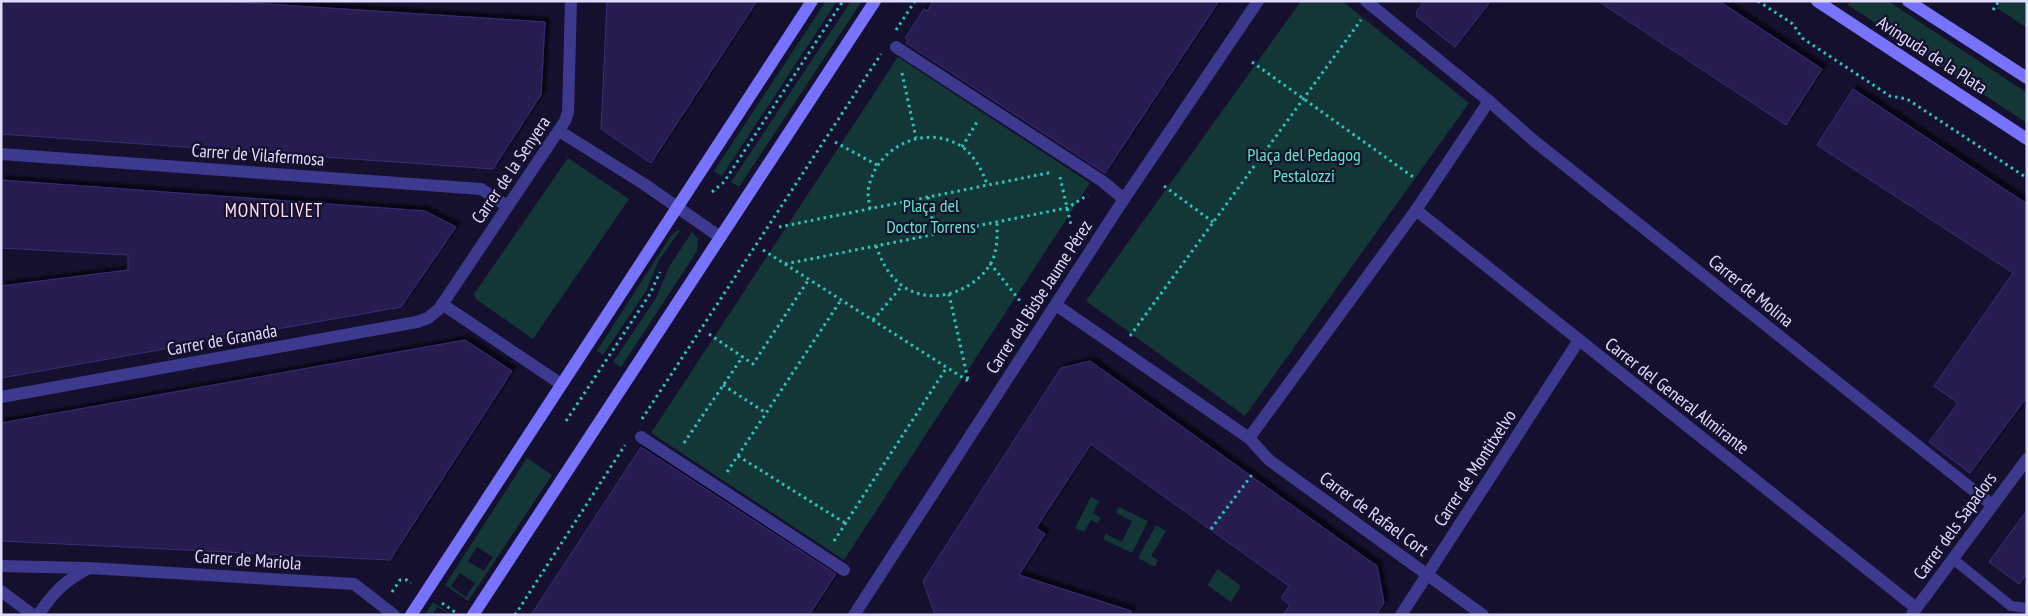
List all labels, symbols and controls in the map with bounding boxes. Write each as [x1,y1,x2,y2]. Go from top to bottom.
street label: Avinguda de la Plata [1873,10,1992,99]
street label: Carrer de la Senyera [466,112,555,228]
street label: Carrer de Vilafermosa [191,138,325,171]
park label: Plaça del Pedagog Pestalozzi [1247,143,1361,187]
park label: Plaça del Doctor Torrens [886,194,976,238]
district label: MONTOLIVET [225,198,323,222]
street label: Carrer del Bisbe Jaume Pérez [980,216,1097,378]
street label: Carrer de Molina [1704,249,1798,332]
street label: Carrer de Granada [165,319,279,361]
street label: Carrer del General Almirante [1601,332,1754,459]
street label: Carrer de Montitxelvo [1428,405,1521,530]
street label: Carrer de Rafael Cort [1315,466,1433,561]
street label: Carrer dels Sapadors [1908,468,2001,584]
street label: Carrer de Mariola [194,544,302,575]

